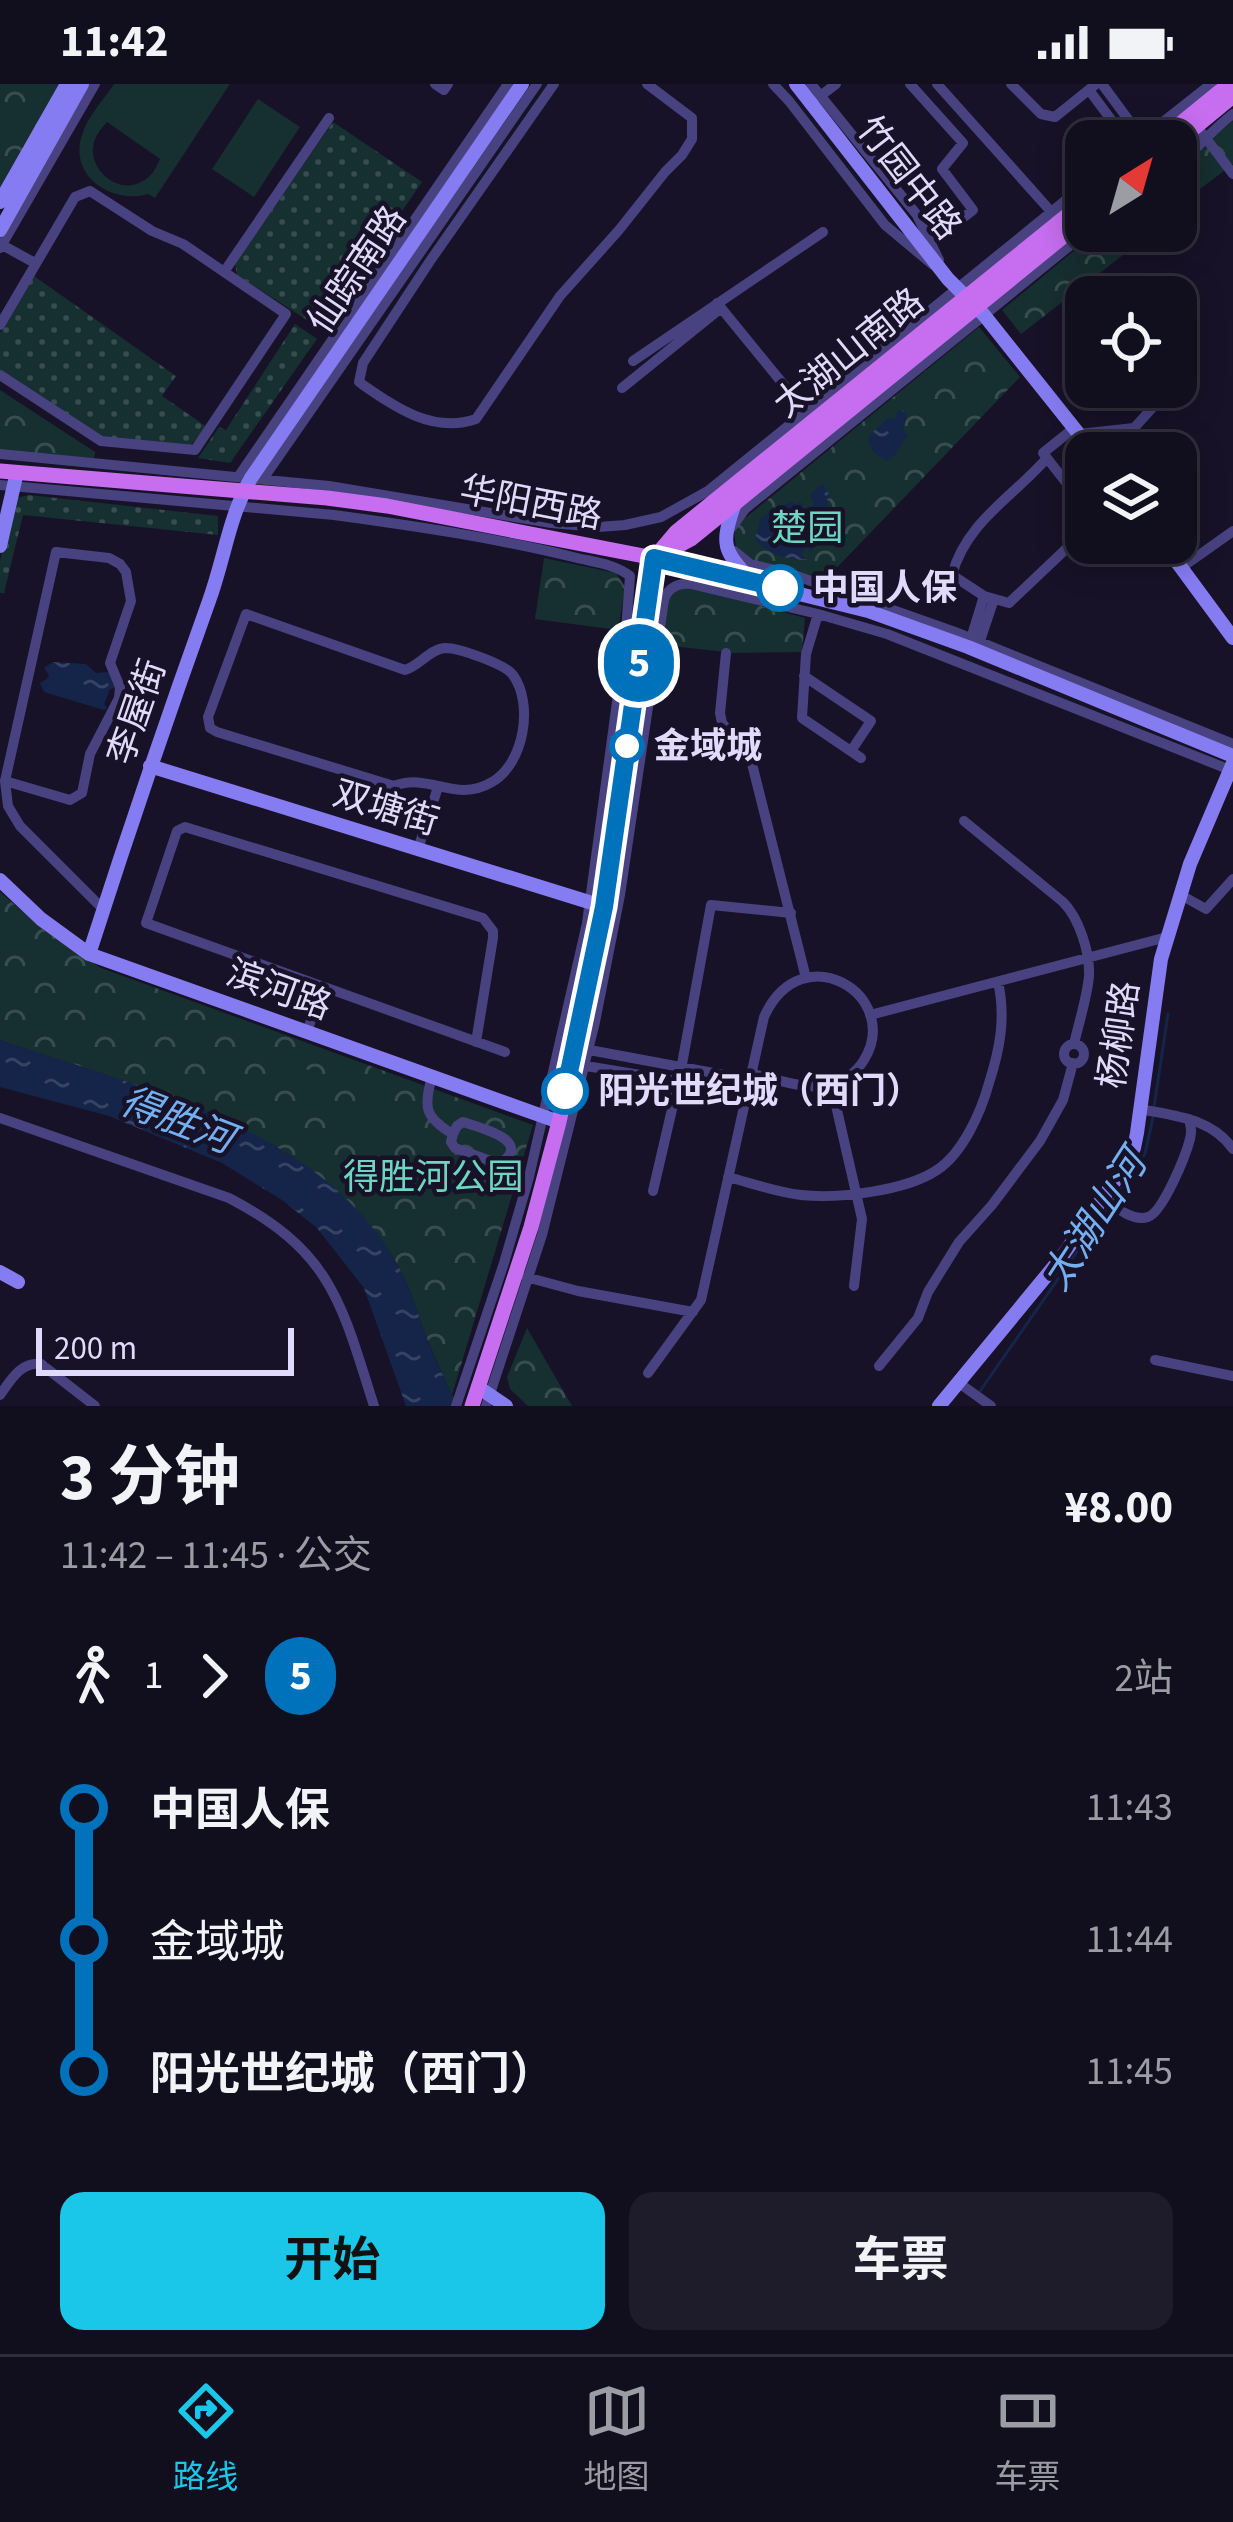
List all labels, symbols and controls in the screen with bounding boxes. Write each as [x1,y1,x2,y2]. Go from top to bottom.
text: 11:42 [60,10,169,74]
street label: 竹园中路 [845,106,973,250]
north arrow [1065,120,1197,252]
map controls [1065,120,1197,564]
street label: 仙踪南路 [296,196,418,344]
button: locate [1065,276,1197,408]
street label: 太湖山南路 [763,277,935,429]
button: layers [1065,432,1197,564]
street label: 华阳西路 [455,464,607,542]
park label: 楚园 [771,503,843,554]
place label: 中国人保 [813,563,957,614]
marker: 中国人保 [758,566,802,610]
line badge: 5 [600,624,678,702]
text: 5 [628,633,650,693]
street label: 李屋街 [95,653,179,771]
place label: 金域城 [654,721,762,772]
marker: 金域城 [611,730,643,762]
street label: 双塘街 [327,768,445,848]
street label: 滨河路 [220,948,338,1032]
street label: 杨柳路 [1086,978,1152,1092]
place label: 阳光世纪城（西门） [598,1066,922,1117]
marker: 阳光世纪城（西门） [543,1069,587,1113]
water label: 得胜河 [112,1074,248,1171]
water label: 太湖山河 [1029,1134,1165,1302]
park label: 得胜河公园 [343,1152,523,1203]
scale bar [36,1322,294,1375]
text: 200 m [54,1325,137,1372]
text: 3 分钟 [60,1431,240,1525]
text: ¥8.00 [1064,1476,1173,1540]
text: 11:42 – 11:45 · 公交 [60,1528,372,1584]
icon: walk [60,1643,126,1709]
icon: forward [181,1643,247,1709]
text: 5 [289,1646,312,1706]
text: 1 [144,1648,163,1704]
text: 2站 [1115,1651,1173,1707]
text: 中国人保 [150,1779,330,1843]
text: 11:43 [1086,1780,1173,1836]
text: 金域城 [150,1911,285,1975]
text: 11:44 [1086,1912,1173,1968]
text: 阳光世纪城（西门） [150,2043,555,2107]
text: 11:45 [1086,2044,1173,2100]
button: 开始 [60,2192,605,2330]
button: 车票 [629,2192,1173,2330]
tab: 路线 [173,2378,239,2501]
tab: 地图 [584,2378,650,2501]
tab: 车票 [995,2378,1061,2501]

